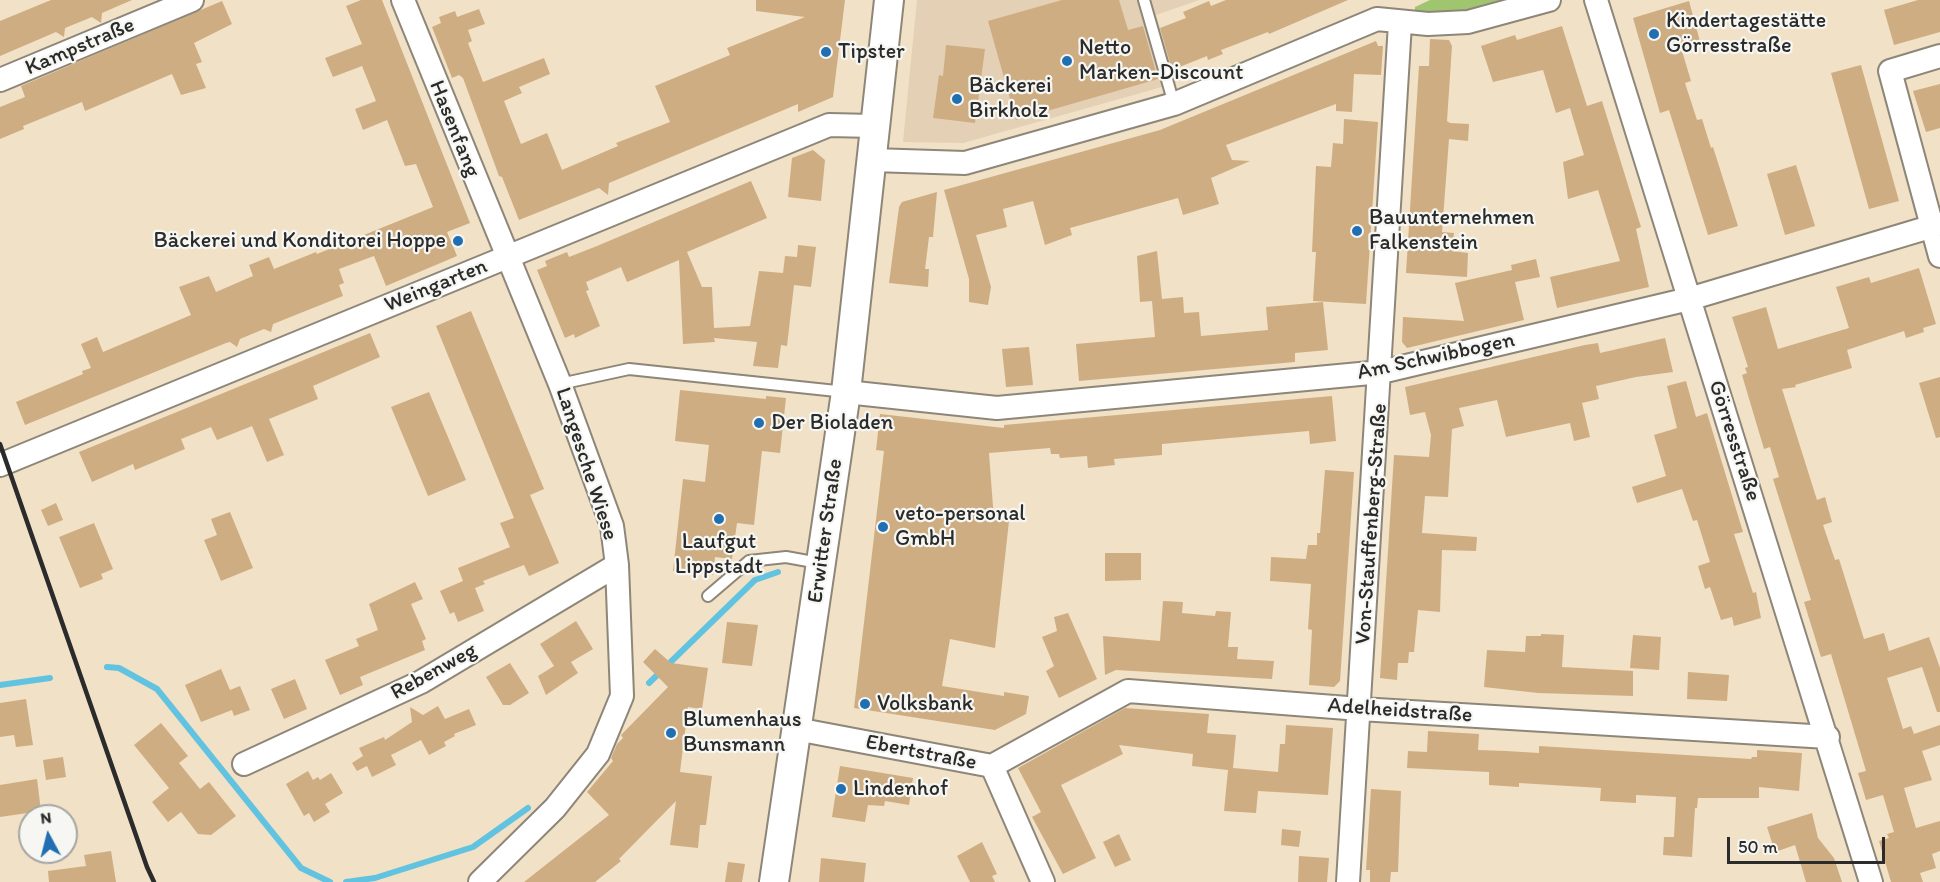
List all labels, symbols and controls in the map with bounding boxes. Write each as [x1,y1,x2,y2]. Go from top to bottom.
place label: Kindertagestätte Görresstraße [1666,8,1826,60]
street label: Kampstraße [21,12,139,82]
marker: Kindertagestätte Görresstraße [1647,27,1661,41]
place label: Netto Marken-Discount [1079,35,1243,86]
place label: Tipster [838,39,905,65]
marker: Tipster [819,45,833,59]
marker: Netto Marken-Discount [1060,54,1074,68]
place label: Bäckerei Birkholz [969,73,1051,124]
street label: Hasenfang [423,77,485,181]
marker: Bäckerei Birkholz [950,92,964,106]
place label: Bauunternehmen Falkenstein [1369,205,1534,256]
marker: Bauunternehmen Falkenstein [1350,224,1364,238]
place label: Bäckerei und Konditorei Hoppe [154,228,446,254]
marker: Bäckerei und Konditorei Hoppe [451,234,465,248]
street label: Weingarten [381,253,491,319]
street label: Am Schwibbogen [1355,327,1517,387]
street label: Görresstraße [1702,377,1766,505]
street label: Langesche Wiese [549,384,623,544]
street label: Von-Stauffenberg-Straße [1350,402,1394,646]
place label: Der Bioladen [771,410,893,436]
marker: Der Bioladen [752,416,766,430]
street label: Erwitter Straße [803,457,849,605]
place label: veto-personal GmbH [895,501,1025,552]
marker: Laufgut Lippstadt [712,512,726,526]
marker: veto-personal GmbH [876,520,890,534]
place label: Laufgut Lippstadt [675,529,763,580]
street label: Rebenweg [386,638,482,706]
place label: Volksbank [877,691,973,717]
street label: Adelheidstraße [1327,693,1473,729]
marker: Volksbank [858,697,872,711]
place label: Blumenhaus Bunsmann [683,707,801,758]
marker: Blumenhaus Bunsmann [664,726,678,740]
street label: Ebertstraße [863,729,979,777]
place label: Lindenhof [853,776,948,802]
marker: Lindenhof [834,782,848,796]
north arrow [18,804,78,864]
text: N [39,808,53,828]
scale bar [1730,825,1888,863]
text: 50 m [1738,836,1778,858]

